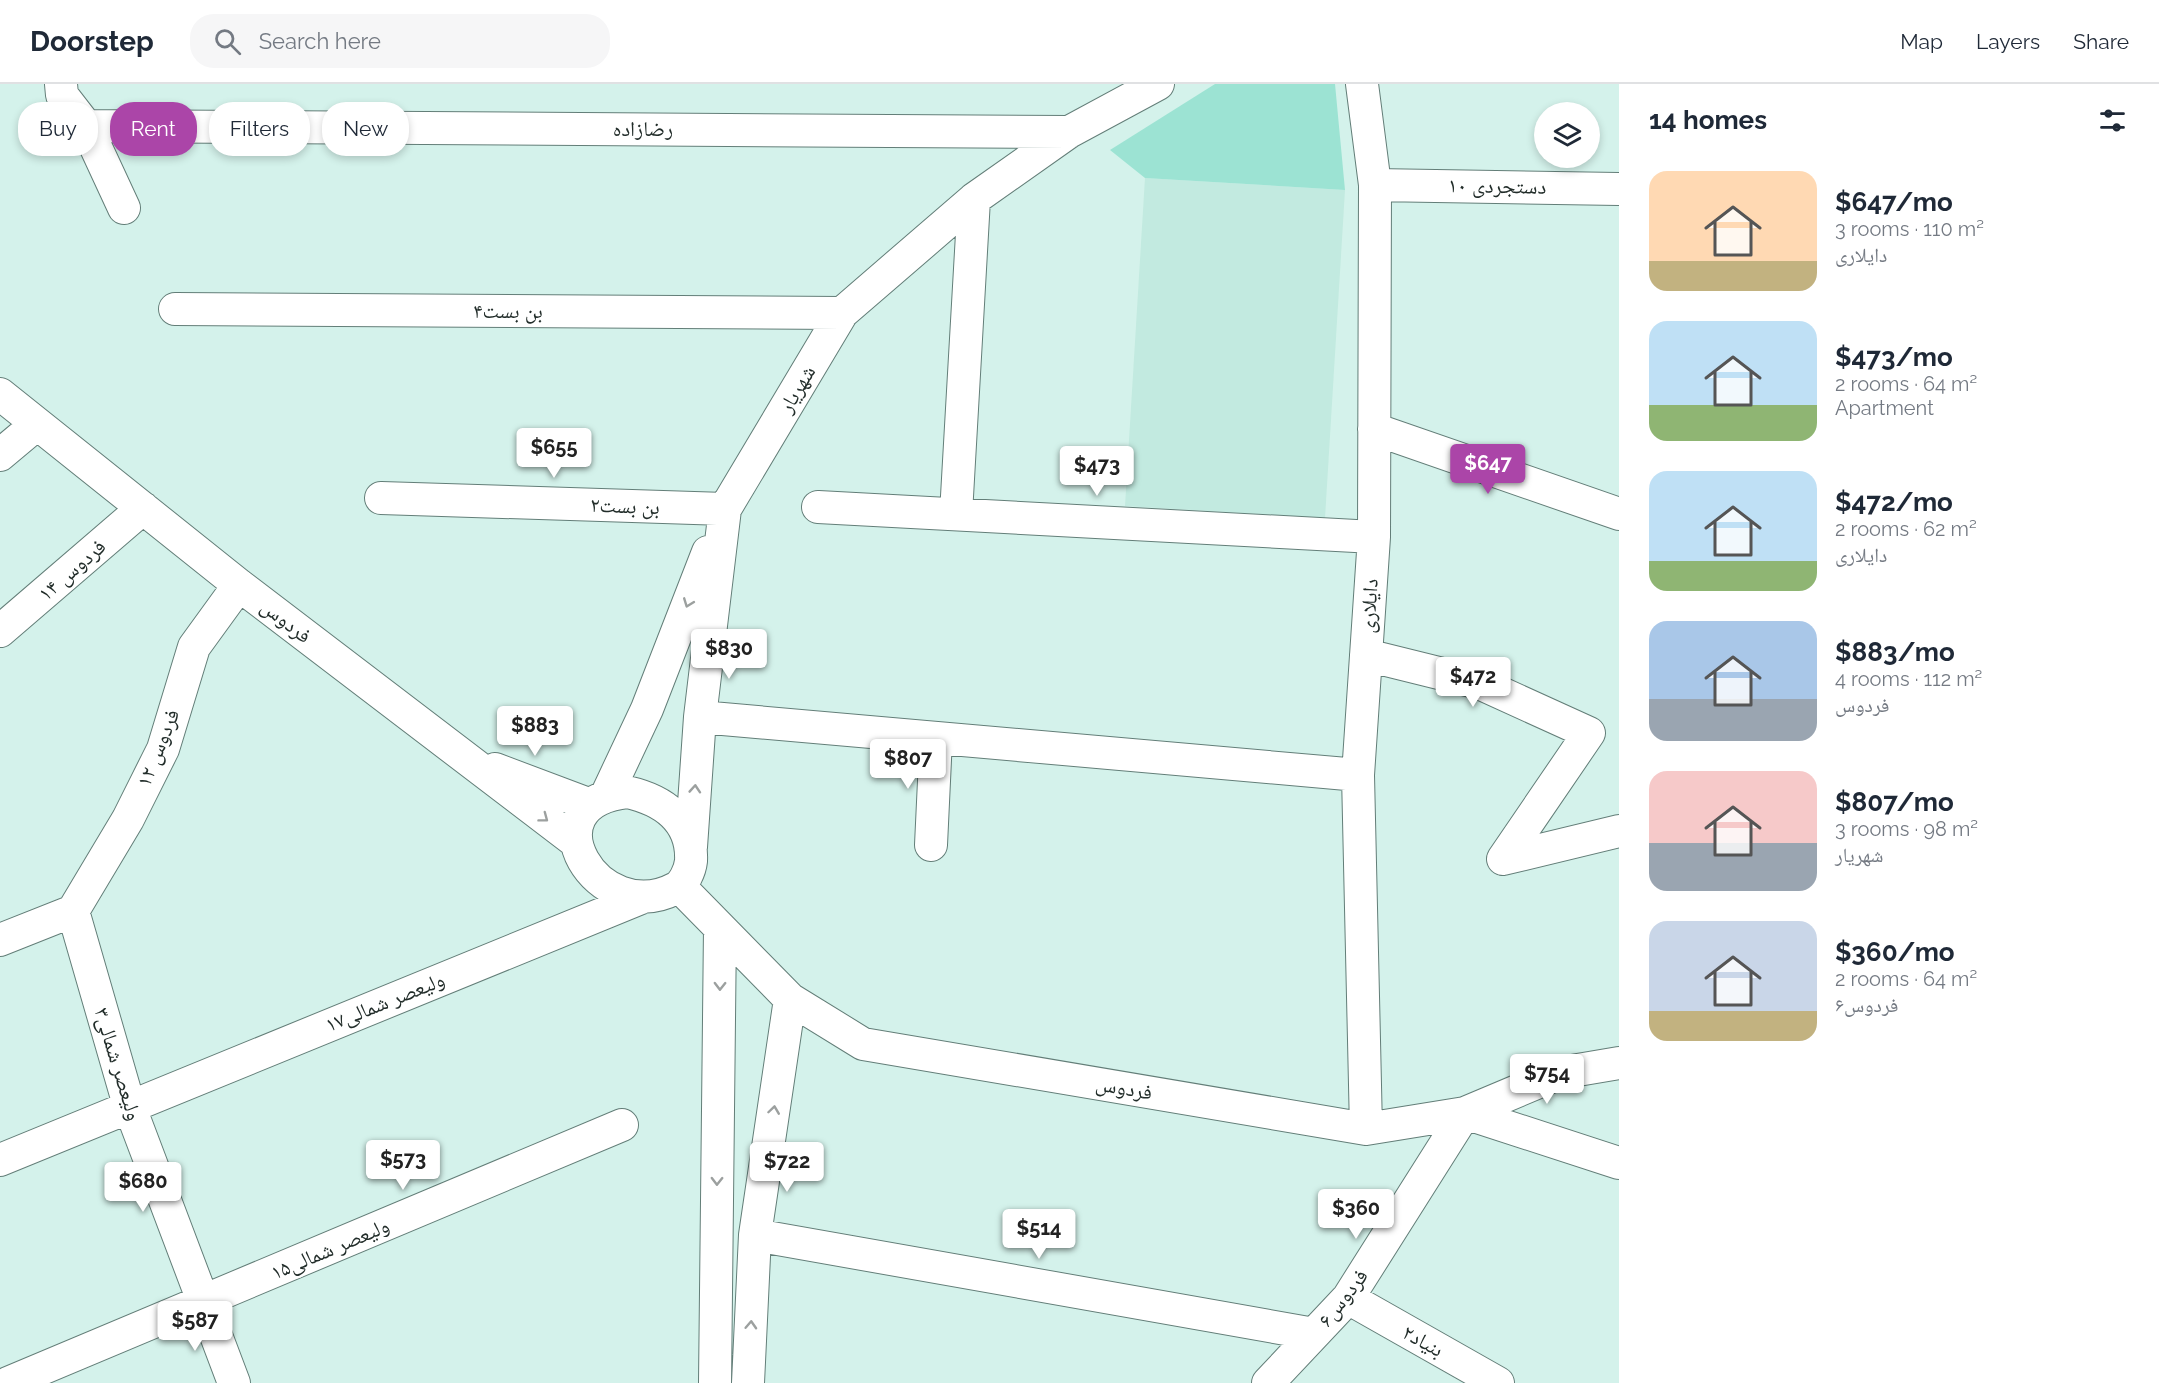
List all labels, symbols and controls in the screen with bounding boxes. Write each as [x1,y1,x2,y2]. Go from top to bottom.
search box [190,14,610,68]
text: Doorstep [30,25,154,58]
icon: search [211,25,244,58]
text: Search here [259,28,381,54]
text: Map [1900,29,1943,54]
text: Layers [1976,29,2040,54]
text: Share [2073,29,2129,54]
chip: Buy [18,102,98,156]
chip: Rent [110,102,197,156]
chip: Filters [209,102,310,156]
chip: New [322,102,409,156]
map controls [1534,102,1600,168]
button: layers [1534,102,1600,168]
icon: filters [2096,104,2129,137]
text: 14 homes [1649,105,1767,135]
street label: رضازاده [613,116,673,141]
street label: دستجردی ۱۰ [1448,172,1546,199]
text: $647/mo [1835,187,1953,217]
icon: home [1697,195,1769,267]
text: 3 rooms · 110 m² [1835,217,1984,241]
text: دایلاری [1835,243,1887,267]
street label: بن بست۴ [473,298,543,324]
text: $473/mo [1835,342,1953,372]
icon: home [1697,345,1769,417]
street label: شهریار [772,360,820,418]
text: 2 rooms · 64 m² [1835,372,1977,396]
text: Apartment [1835,396,1934,420]
pin: $655 [518,428,590,479]
text: $655 [531,435,577,459]
pin: $647 [1452,444,1524,495]
pin: $473 [1061,446,1133,497]
text: $647 [1464,451,1512,475]
text: $473 [1074,453,1120,477]
text: $472/mo [1835,487,1953,517]
street label: بن بست۲ [590,492,660,520]
icon: home [1697,495,1769,567]
text: 2 rooms · 62 m² [1835,517,1977,541]
street label: فردوس ۱۴ [33,534,111,606]
text: دایلاری [1835,543,1887,567]
street label: دایلاری [1354,578,1383,634]
street label: فردوس [255,593,317,649]
one-way arrow [683,597,695,608]
pin: $830 [693,629,765,680]
text: $830 [705,636,753,660]
text: $883/mo [1835,637,1955,667]
icon: home [1697,645,1769,717]
pin: $472 [1437,657,1509,708]
text: $472 [1450,664,1496,688]
text: 4 rooms · 112 m² [1835,667,1982,691]
text: فردوس [1835,693,1889,717]
street label: فردوس ۱۲ [131,705,185,791]
pin: $883 [499,706,571,757]
text: $883 [511,713,559,737]
pin: $807 [872,739,944,790]
text: $807 [884,746,932,770]
one-way arrow [689,784,702,793]
text: $807/mo [1835,787,1954,817]
icon: home [1697,795,1769,867]
one-way arrow [537,810,548,821]
text: 3 rooms · 98 m² [1835,817,1978,841]
text: شهریار [1835,843,1884,867]
text: $360/mo [1835,937,1955,967]
icon: home [1697,945,1769,1017]
street label: ولیعصر شمالی۱۷ [322,966,448,1038]
text: 2 rooms · 64 m² [1835,967,1977,991]
one-way arrow [713,982,726,991]
text: فردوس۶ [1835,993,1898,1017]
street label: ولیعصر شمالی۳ [88,1004,148,1124]
pin: $754 [1511,1054,1583,1105]
text: $754 [1524,1061,1570,1085]
street label: فردوس [1094,1070,1154,1106]
one-way arrow [767,1105,779,1115]
pin: $573 [367,1140,439,1191]
pin: $722 [751,1142,823,1193]
text: $573 [380,1147,426,1171]
text: $722 [764,1149,810,1173]
pin: $680 [107,1162,179,1213]
text: $680 [118,1169,168,1193]
one-way arrow [711,1177,723,1186]
pin: $360 [1320,1189,1392,1240]
text: $360 [1332,1196,1380,1220]
pin: $514 [1003,1209,1075,1260]
street label: ولیعصر شمالی۱۵ [267,1212,393,1286]
text: $514 [1016,1216,1062,1240]
street label: فردوس۶ [1312,1264,1374,1332]
pin: $587 [159,1301,231,1352]
text: $587 [171,1308,219,1332]
street label: بنیاد۲ [1398,1319,1448,1362]
one-way arrow [744,1320,757,1329]

